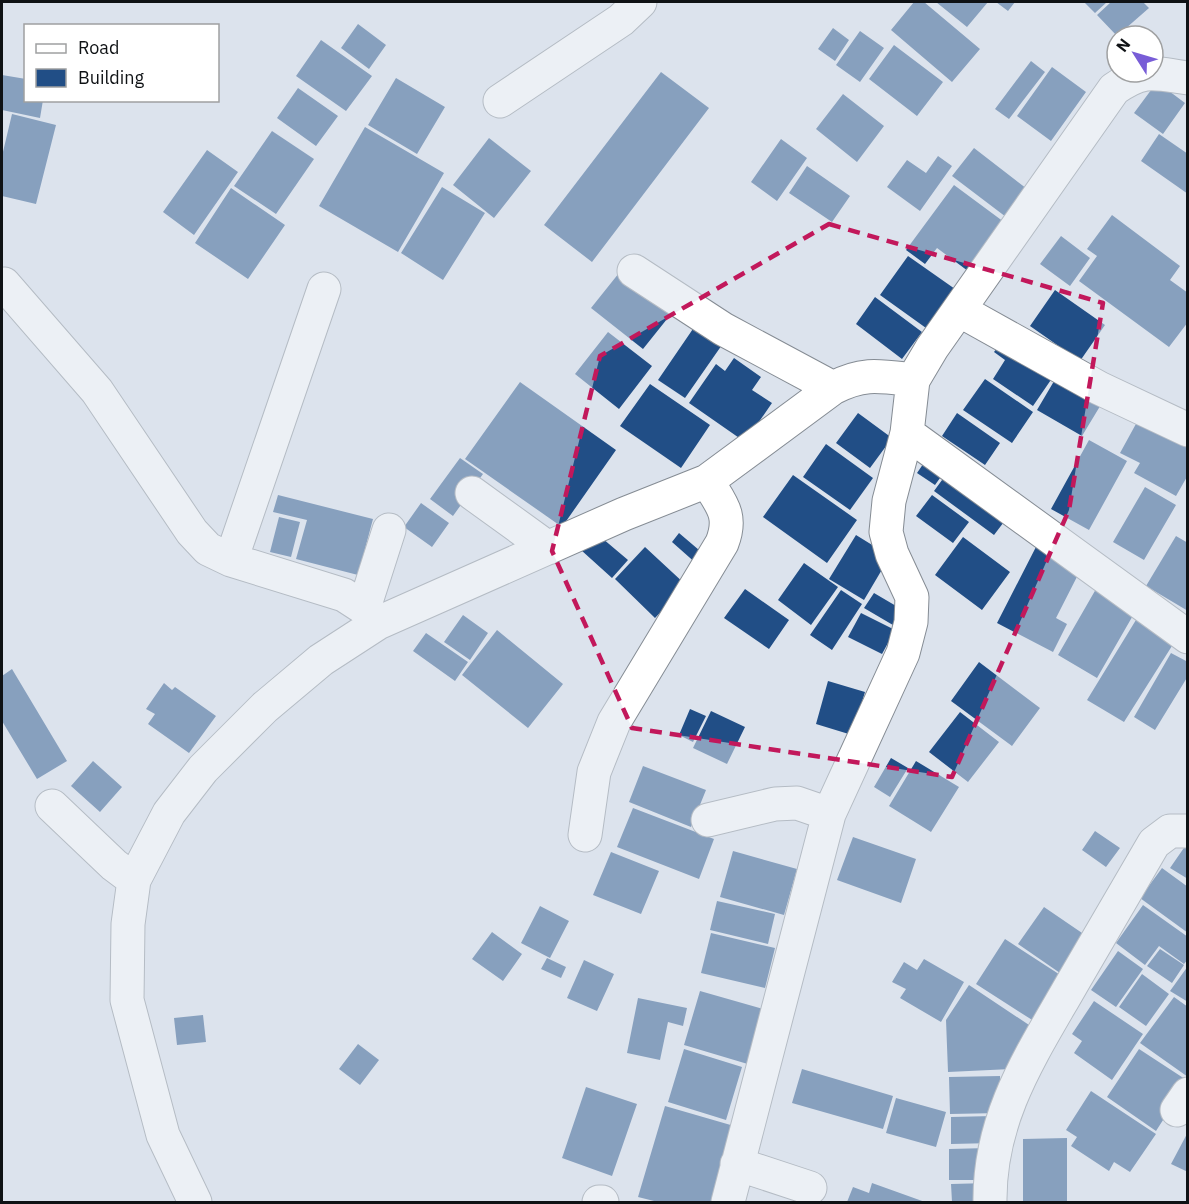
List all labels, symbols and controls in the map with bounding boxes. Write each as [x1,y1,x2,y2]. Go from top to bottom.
legend [24,24,219,102]
north arrow [1105,24,1165,84]
text: N [1112,34,1134,56]
text: Road [78,36,119,59]
text: Building [78,66,145,89]

